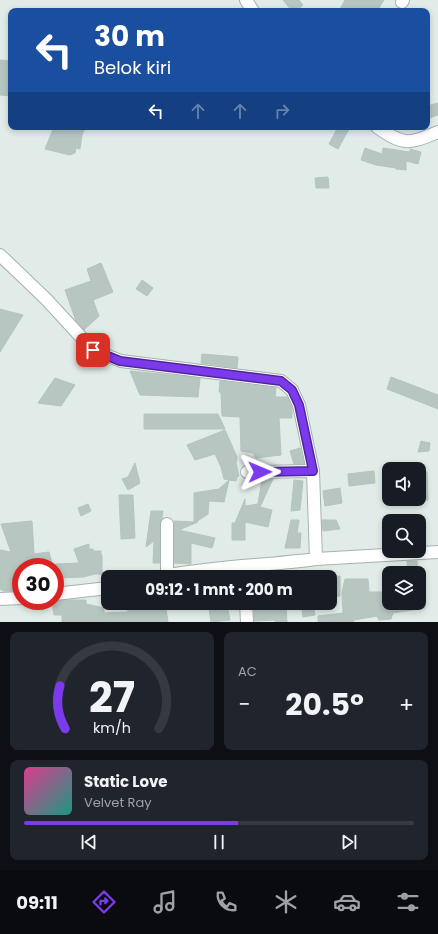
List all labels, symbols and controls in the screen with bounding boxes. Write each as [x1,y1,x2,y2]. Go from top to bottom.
text: 30 m [94,17,165,56]
icon: left [28,24,80,76]
text: Belok kiri [94,55,171,80]
icon: left [145,100,167,122]
icon: ahead [187,100,209,122]
icon: ahead [229,100,251,122]
icon: right [271,100,293,122]
pin [76,333,110,367]
icon: arrive [82,339,104,361]
position arrow [239,451,281,493]
map controls [382,462,426,610]
button: sound [382,462,426,506]
button: search [382,514,426,558]
speed limit sign: 30 [12,558,64,610]
button: layers [382,566,426,610]
text: 09:12 · 1 mnt · 200 m [145,579,293,600]
text: AC [238,662,257,681]
text: 27 [89,668,135,727]
text: 20.5° [285,683,364,726]
text: − [238,689,250,720]
text: + [399,689,414,720]
text: km/h [93,718,131,738]
text: Static Love [84,771,168,792]
text: Velvet Ray [84,793,152,812]
icon: previous [78,831,100,853]
icon: pause [208,831,230,853]
icon: next [338,831,360,853]
icon: directions [90,888,118,916]
icon: music [151,888,179,916]
icon: phone [212,888,240,916]
icon: climate [272,888,300,916]
icon: car [333,888,361,916]
icon: filters [394,888,422,916]
text: 09:11 [16,890,58,915]

